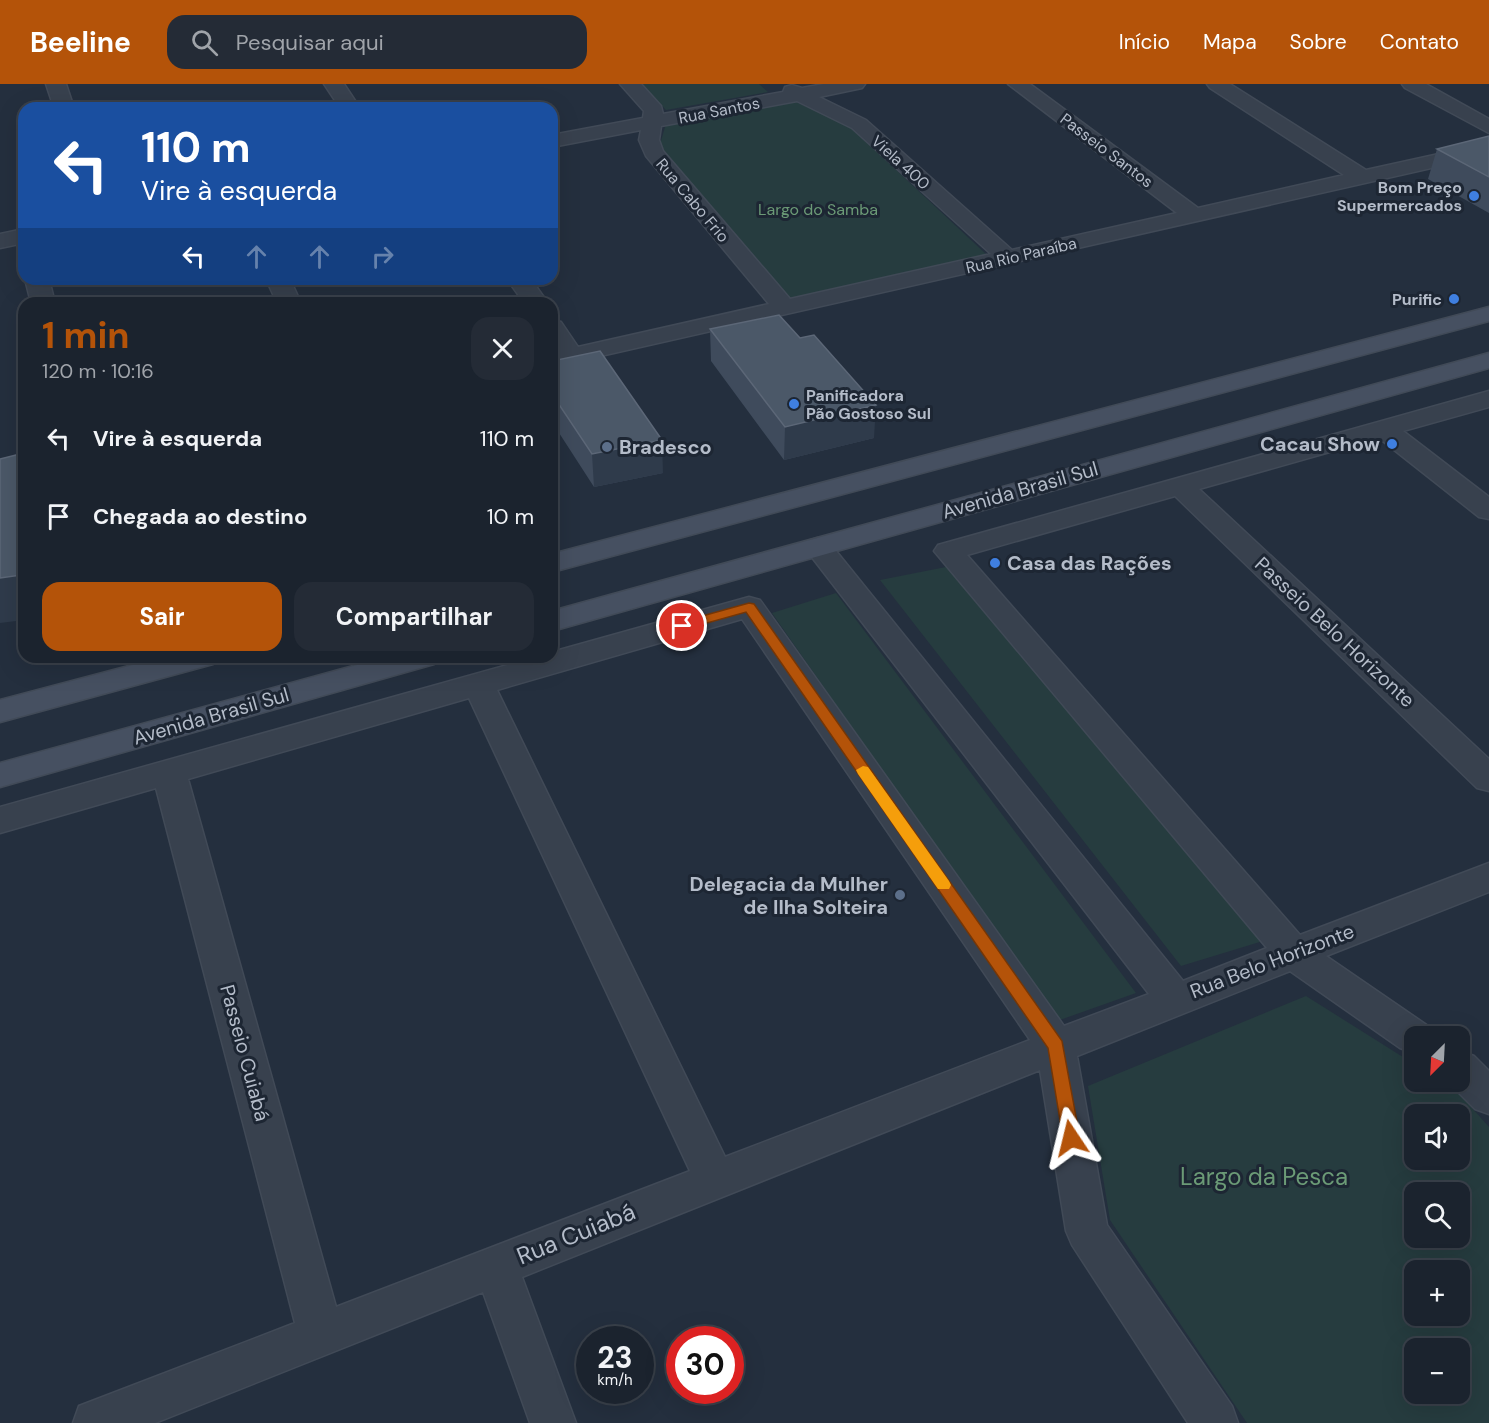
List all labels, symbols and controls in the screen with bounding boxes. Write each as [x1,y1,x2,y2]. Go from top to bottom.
search box [167,15,587,69]
text: Beeline [30,24,131,61]
icon: search [188,26,221,59]
text: Pesquisar aqui [236,28,384,57]
text: Início [1119,28,1170,56]
text: Mapa [1203,28,1257,56]
text: Sobre [1290,28,1347,56]
text: Contato [1380,28,1459,56]
street label: Rua Santos [677,92,762,129]
street label: Passeio Santos [1056,109,1157,192]
text: 110 m [141,120,251,175]
icon: left [42,126,120,204]
street label: Viela 400 [867,131,934,194]
street label: Rua Cabo Frio [651,154,734,247]
text: Vire à esquerda [141,173,337,208]
place label: Bom Preço Supermercados [1337,177,1462,216]
marker: Bom Preço Supermercados [1467,189,1481,203]
park label: Largo do Samba [758,199,878,220]
street label: Rua Rio Paraíba [964,233,1079,278]
icon: left [177,240,210,273]
icon: ahead [240,240,273,273]
icon: ahead [303,240,336,273]
icon: right [366,240,399,273]
place label: Purific [1392,289,1442,310]
marker: Purific [1447,292,1461,306]
text: 1 min [42,312,130,359]
button: close [471,317,534,380]
text: 120 m · 10:16 [42,358,154,384]
place label: Panificadora Pão Gostoso Sul [806,385,931,424]
marker: Panificadora Pão Gostoso Sul [787,397,801,411]
icon: left [42,422,75,455]
text: Vire à esquerda [93,424,262,453]
text: 110 m [480,424,534,453]
place label: Cacau Show [1260,431,1381,457]
place label: Bradesco [619,434,712,460]
marker: Cacau Show [1385,437,1399,451]
marker: Bradesco [600,440,614,454]
street label: Avenida Brasil Sul [939,455,1101,525]
icon: arrive [42,500,75,533]
text: Chegada ao destino [93,502,307,531]
text: 10 m [487,502,534,531]
place label: Casa das Rações [1007,550,1172,576]
street label: Passeio Belo Horizonte [1249,551,1421,713]
marker: Casa das Rações [988,556,1002,570]
button: Sair [42,582,282,651]
button: Compartilhar [294,582,534,651]
pin [656,600,707,651]
icon: arrive [665,609,698,642]
street label: Avenida Brasil Sul [130,681,292,751]
place label: Delegacia da Mulher de Ilha Solteira [690,871,888,920]
marker: Delegacia da Mulher de Ilha Solteira [893,888,907,902]
street label: Rua Belo Horizonte [1186,918,1358,1004]
street label: Passeio Cuiabá [214,982,276,1124]
north arrow [1404,1026,1470,1092]
map controls [1404,1026,1470,1404]
button: sound [1404,1104,1470,1170]
position arrow [1039,1106,1103,1170]
park label: Largo da Pesca [1180,1161,1348,1192]
button: search [1404,1182,1470,1248]
street label: Rua Cuiabá [512,1196,640,1271]
button: + [1404,1260,1470,1326]
speed limit sign: 30 [666,1326,744,1404]
text: 23 [597,1338,633,1377]
button: − [1404,1338,1470,1404]
text: km/h [597,1370,633,1390]

